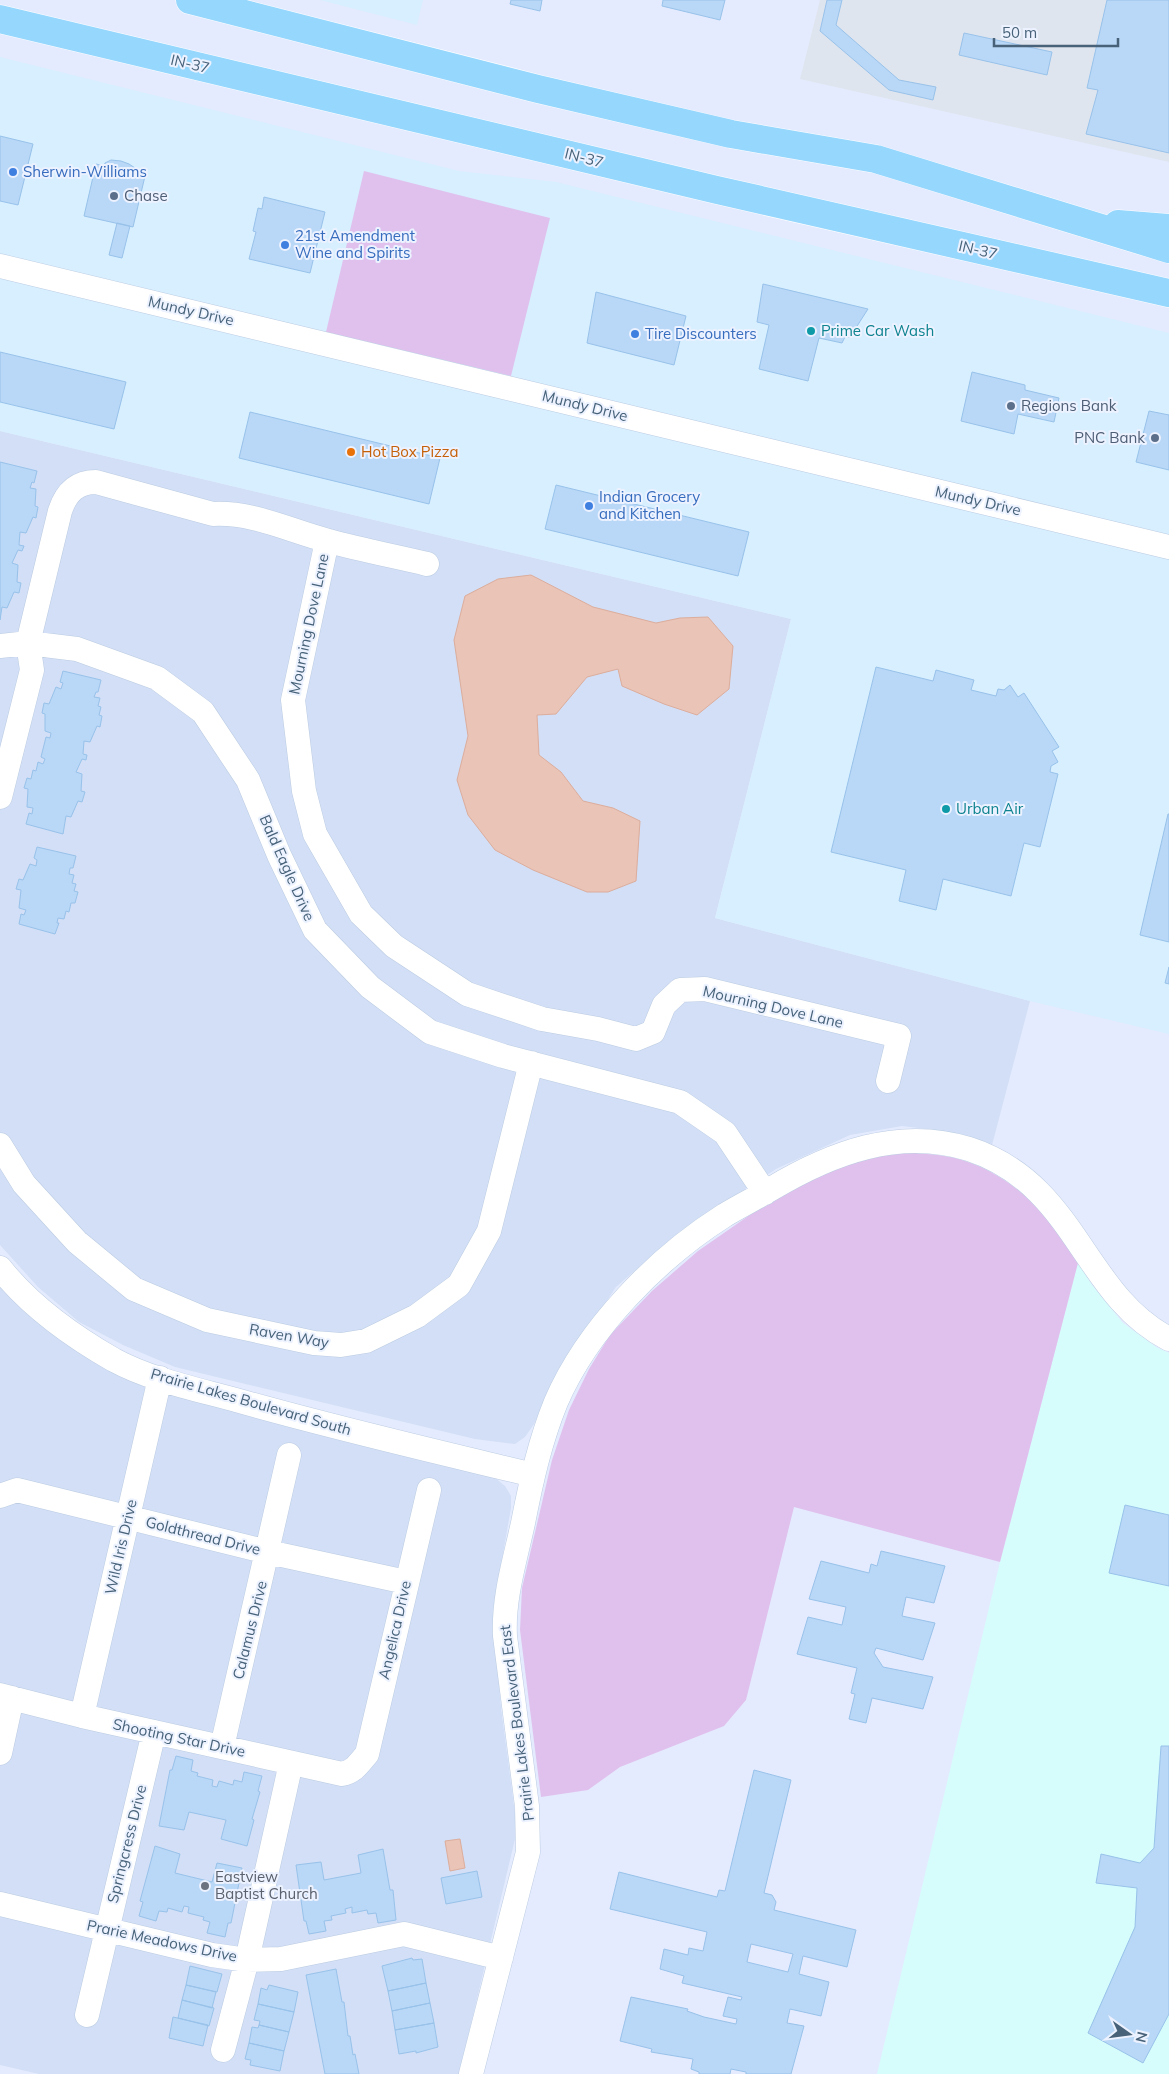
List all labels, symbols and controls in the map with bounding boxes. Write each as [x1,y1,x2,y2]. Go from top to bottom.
scale bar [994,15,1118,47]
text: 50 m [1002,23,1037,42]
street label: IN-37 [169,50,212,77]
street label: IN-37 [563,144,606,172]
place label: Sherwin-Williams [23,162,147,181]
marker: Sherwin-Williams [7,166,19,178]
place label: Chase [124,186,168,205]
marker: Chase [108,190,120,202]
place label: 21st Amendment Wine and Spirits [295,226,415,262]
street label: IN-37 [957,236,1000,263]
marker: 21st Amendment Wine and Spirits [279,239,291,251]
street label: Mundy Drive [146,291,236,330]
place label: Prime Car Wash [821,321,934,340]
place label: Tire Discounters [645,324,757,343]
marker: Prime Car Wash [805,325,817,337]
marker: Tire Discounters [629,328,641,340]
street label: Mundy Drive [540,386,630,425]
place label: Regions Bank [1021,396,1117,415]
marker: Regions Bank [1005,400,1017,412]
place label: PNC Bank [1074,428,1145,447]
marker: PNC Bank [1149,432,1161,444]
place label: Hot Box Pizza [361,442,459,461]
marker: Hot Box Pizza [345,446,357,458]
street label: Mundy Drive [933,481,1023,520]
place label: Indian Grocery and Kitchen [599,487,700,523]
marker: Indian Grocery and Kitchen [583,500,595,512]
street label: Mourning Dove Lane [284,552,333,696]
place label: Urban Air [956,799,1024,818]
marker: Urban Air [940,803,952,815]
street label: Bald Eagle Drive [256,812,319,924]
street label: Mourning Dove Lane [701,981,845,1032]
street label: Raven Way [248,1319,331,1352]
street label: Prairie Lakes Boulevard South [149,1364,354,1439]
street label: Wild Iris Drive [100,1497,141,1596]
street label: Goldthread Drive [144,1512,263,1559]
street label: Calamus Drive [228,1579,271,1681]
street label: Angelica Drive [374,1579,415,1681]
street label: Prairie Lakes Boulevard East [495,1624,538,1822]
street label: Shooting Star Drive [111,1714,247,1761]
street label: Springcress Drive [103,1783,150,1905]
place label: Eastview Baptist Church [215,1867,318,1903]
marker: Eastview Baptist Church [199,1880,211,1892]
street label: Prarie Meadows Drive [85,1915,239,1966]
north arrow [1104,2009,1154,2059]
text: N [1132,2030,1152,2044]

